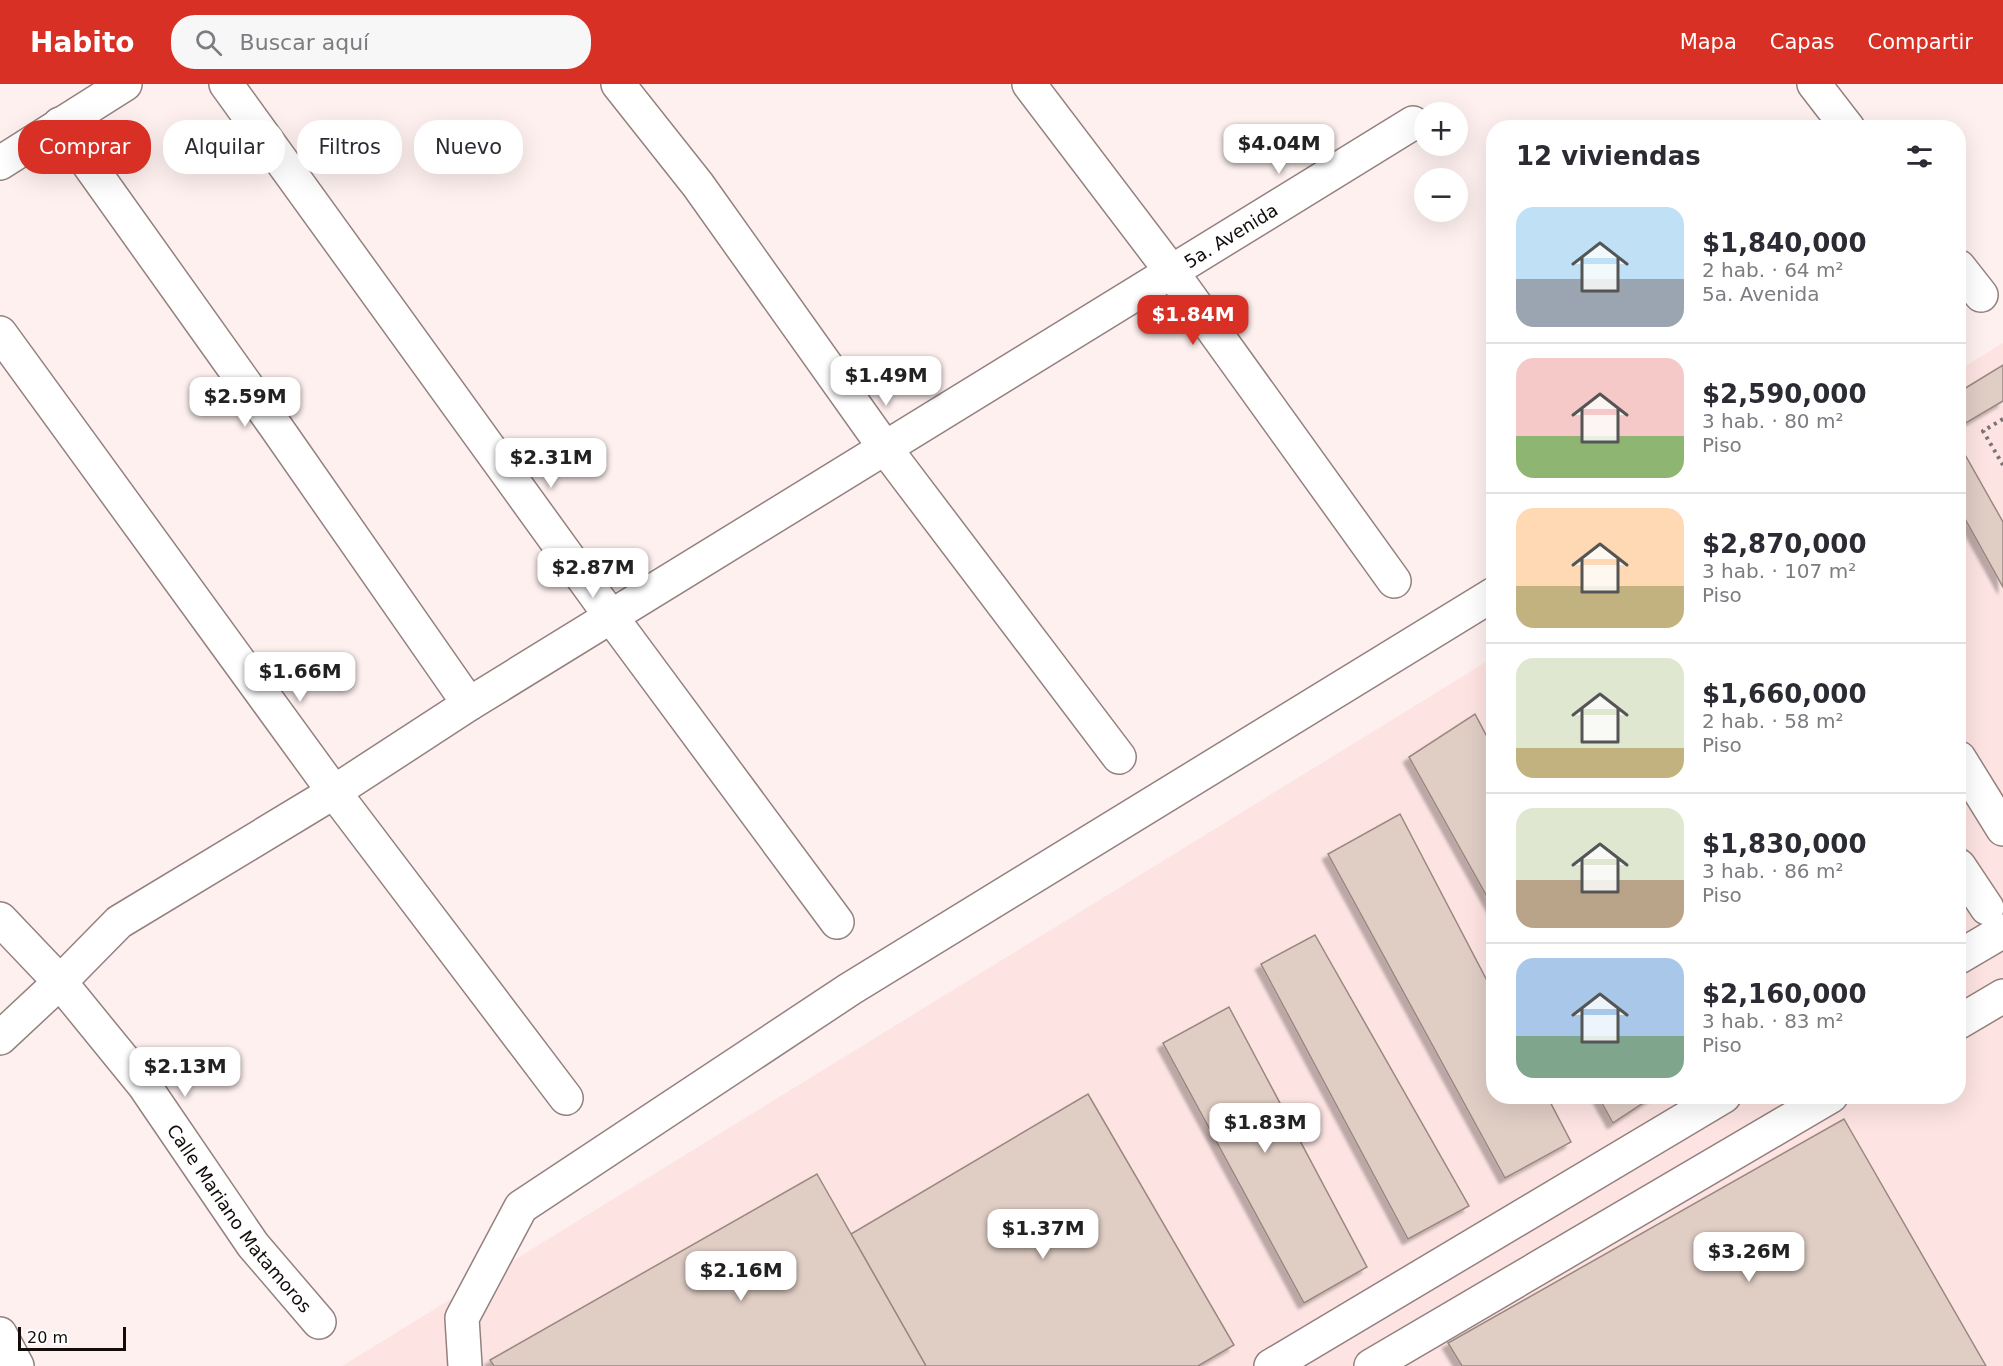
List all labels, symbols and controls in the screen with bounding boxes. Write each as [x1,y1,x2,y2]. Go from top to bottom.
search box [171,15,591,69]
text: Habito [30,26,135,59]
icon: search [192,26,225,59]
text: Buscar aquí [240,30,369,55]
text: Mapa [1680,30,1737,54]
text: Capas [1770,30,1834,54]
text: Compartir [1867,30,1973,54]
map controls [1414,102,1468,222]
button: + [1414,102,1468,156]
chip: Comprar [18,120,151,174]
chip: Alquilar [163,120,285,174]
chip: Filtros [297,120,402,174]
chip: Nuevo [414,120,523,174]
pin: $4.04M [1230,124,1328,175]
text: $4.04M [1237,131,1321,155]
icon: filters [1903,140,1936,173]
text: 12 viviendas [1516,141,1701,171]
button: − [1414,168,1468,222]
street label: 5a. Avenida [1180,199,1281,272]
text: $1,840,000 [1702,228,1866,258]
icon: home [1564,231,1636,303]
text: 2 hab. · 64 m² [1702,258,1843,282]
text: 5a. Avenida [1702,282,1820,306]
pin: $1.84M [1144,295,1242,346]
text: $1.84M [1151,302,1235,326]
pin: $1.49M [837,356,935,407]
text: $1.49M [844,363,928,387]
pin: $2.59M [196,377,294,428]
text: $2,590,000 [1702,379,1866,409]
icon: home [1564,382,1636,454]
text: $2.59M [203,384,287,408]
text: 3 hab. · 80 m² [1702,409,1843,433]
text: Piso [1702,433,1742,457]
pin: $2.31M [502,438,600,489]
text: $2.31M [509,445,593,469]
text: $2,870,000 [1702,529,1866,559]
icon: home [1564,532,1636,604]
pin: $2.87M [544,548,642,599]
text: $2.87M [551,555,635,579]
text: 3 hab. · 107 m² [1702,559,1856,583]
text: Piso [1702,583,1742,607]
pin: $1.66M [251,652,349,703]
text: $1.66M [258,659,342,683]
text: $1,660,000 [1702,679,1866,709]
icon: home [1564,682,1636,754]
text: 2 hab. · 58 m² [1702,709,1843,733]
text: Piso [1702,733,1742,757]
text: $1,830,000 [1702,829,1866,859]
icon: home [1564,832,1636,904]
text: 3 hab. · 86 m² [1702,859,1843,883]
text: Piso [1702,883,1742,907]
text: $2,160,000 [1702,979,1866,1009]
icon: home [1564,982,1636,1054]
text: 3 hab. · 83 m² [1702,1009,1843,1033]
text: Piso [1702,1033,1742,1057]
pin: $2.13M [136,1047,234,1098]
text: $2.13M [143,1054,227,1078]
pin: $1.83M [1216,1103,1314,1154]
text: $1.83M [1223,1110,1307,1134]
street label: Calle Mariano Matamoros [163,1120,316,1316]
pin: $1.37M [994,1209,1092,1260]
text: $1.37M [1001,1216,1085,1240]
pin: $3.26M [1700,1232,1798,1283]
text: $3.26M [1707,1239,1791,1263]
pin: $2.16M [692,1251,790,1302]
text: $2.16M [699,1258,783,1282]
scale bar [18,1324,126,1352]
text: 20 m [27,1328,68,1347]

